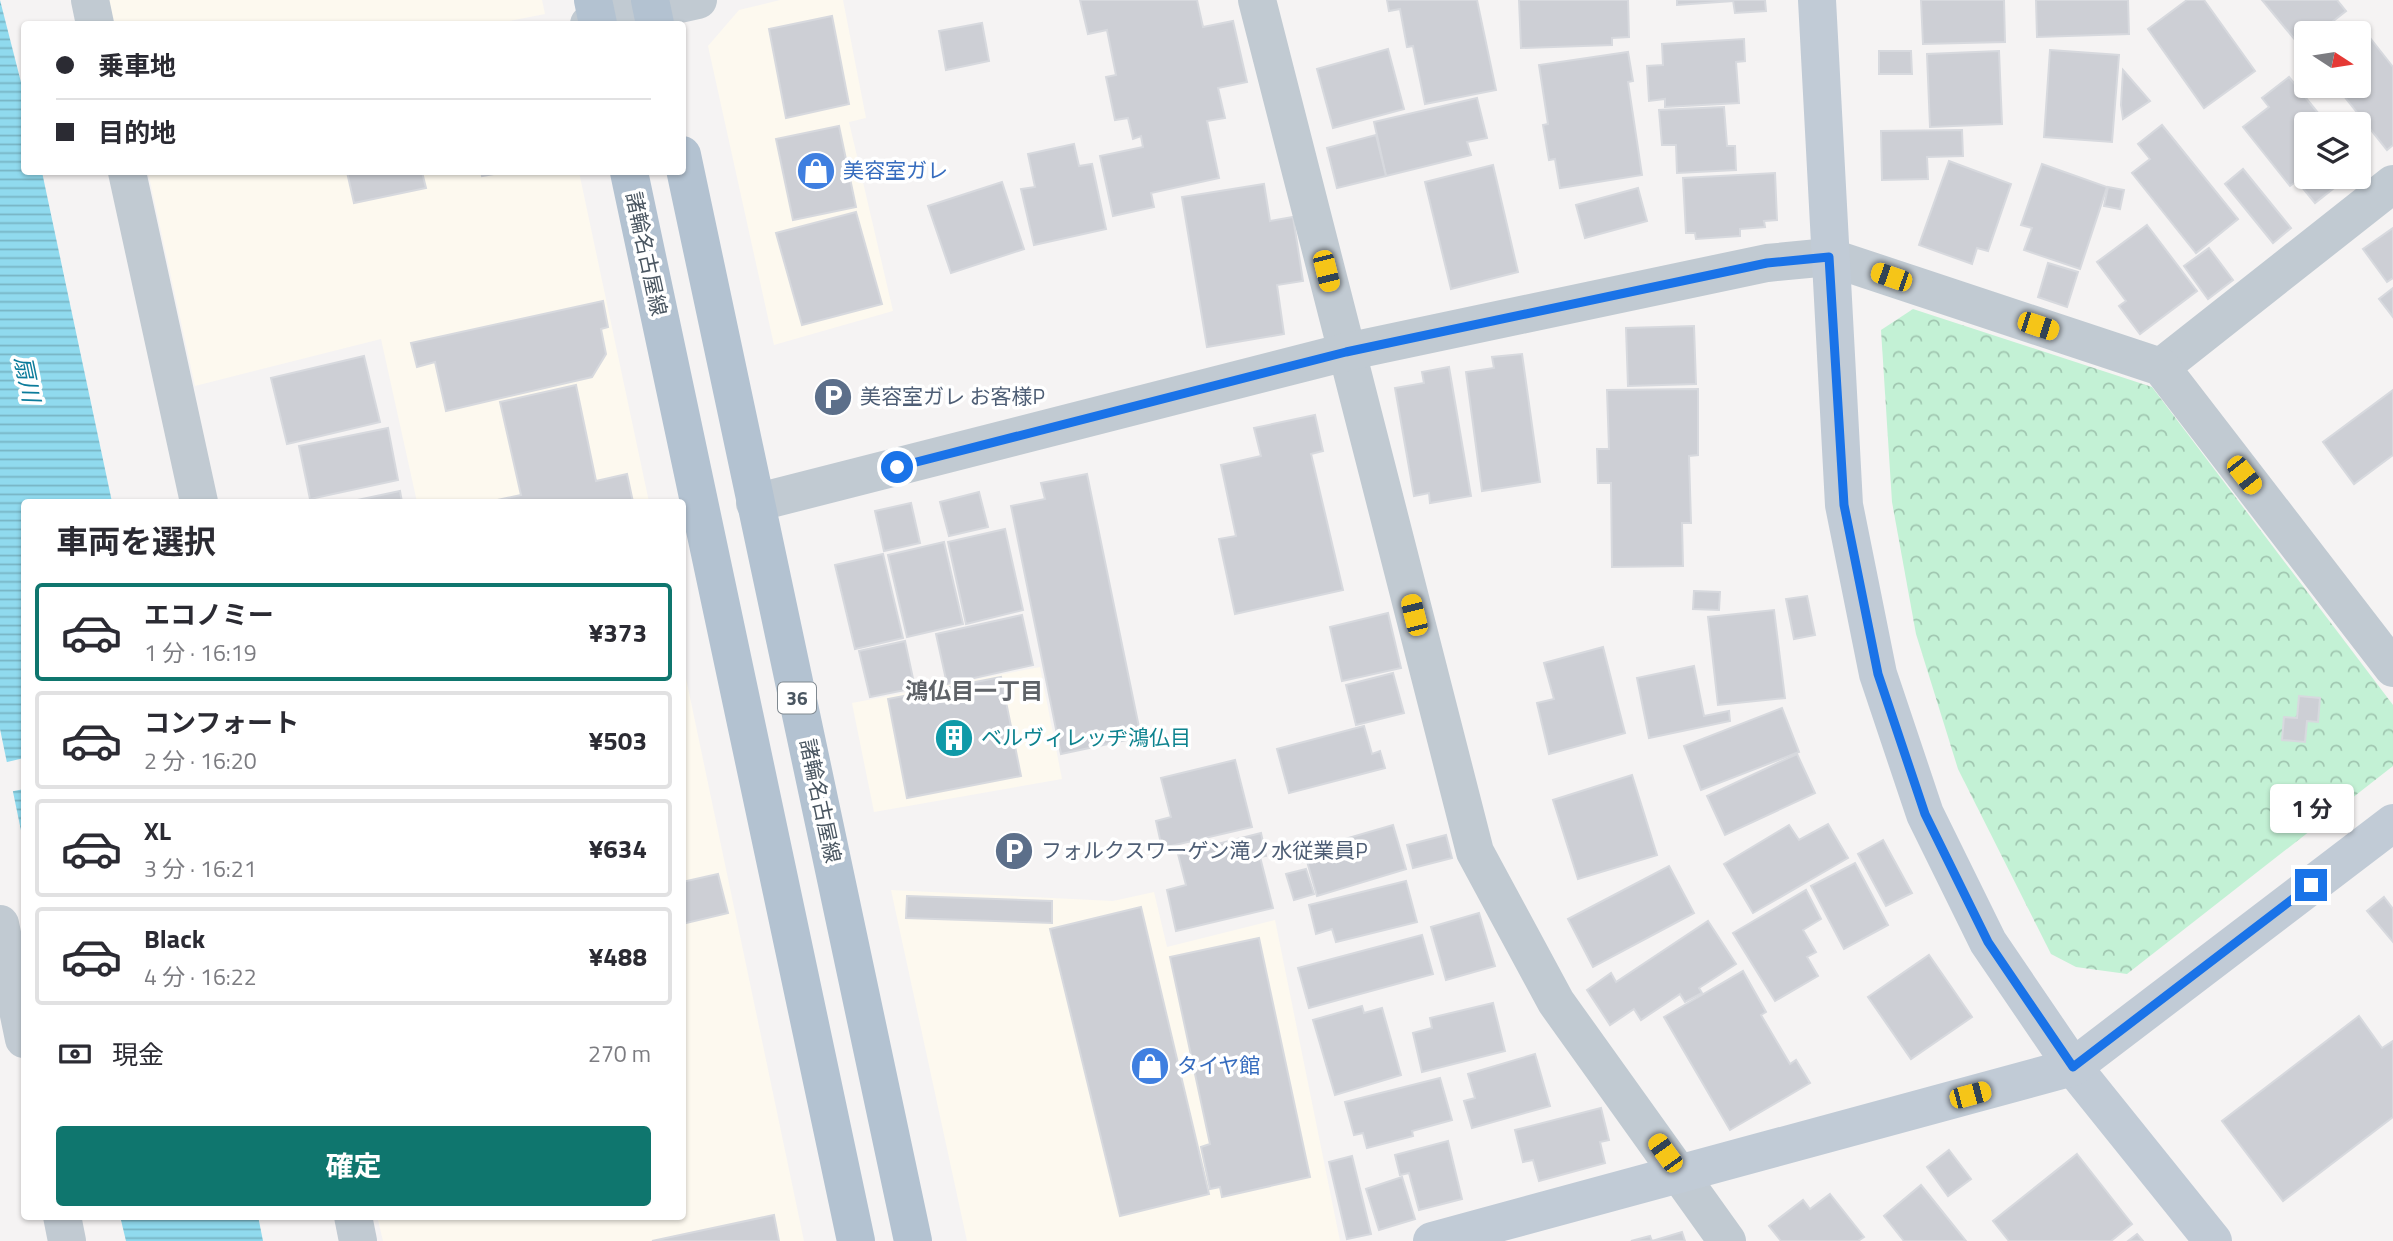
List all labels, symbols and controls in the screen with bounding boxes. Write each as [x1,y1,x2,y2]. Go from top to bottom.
north arrow [2294,21,2371,98]
map controls [2294,21,2371,189]
text: 乗車地 [98,46,176,85]
button: layers [2294,112,2371,189]
text: 目的地 [98,113,176,152]
shop icon: 美容室ガレ [795,150,837,192]
place label: 美容室ガレ [843,154,948,186]
street label: 諸輪名古屋線 [618,189,676,319]
car [1311,248,1342,294]
car [1868,260,1915,294]
car [2015,310,2062,342]
water label: 扇川 [6,353,50,408]
parking icon: 美容室ガレ お客様P [812,376,854,418]
place label: 美容室ガレ お客様P [860,380,1045,412]
route start [881,451,913,483]
car [2223,452,2266,498]
text: 車両を選択 [56,517,216,565]
car [1399,592,1430,638]
text: エコノミー [144,595,274,634]
icon: car [60,601,123,664]
text: ¥373 [589,613,647,652]
text: 1 分 · 16:19 [144,635,257,670]
district label: 鴻仏目一丁目 [905,673,1043,708]
road number: 36 [778,682,816,713]
text: コンフォート [144,703,299,742]
icon: car [60,709,123,772]
building icon: ベルヴィレッヂ鴻仏目 [933,717,975,759]
text: ¥503 [589,721,647,760]
place label: ベルヴィレッヂ鴻仏目 [981,721,1191,753]
street label: 諸輪名古屋線 [792,736,850,866]
text: 2 分 · 16:20 [144,743,257,778]
callout: 1 分 [2269,784,2353,832]
text: 1 分 [2292,791,2332,826]
text: XL [144,811,171,850]
icon: car [60,817,123,880]
text: ¥634 [589,829,647,868]
parking icon: フォルクスワーゲン滝ノ水従業員P [993,830,1035,872]
place label: フォルクスワーゲン滝ノ水従業員P [1041,834,1368,866]
text: 3 分 · 16:21 [144,851,257,886]
route end [2295,869,2327,901]
text: Black [144,919,205,958]
icon: car [60,925,123,988]
text: ¥488 [589,937,647,976]
text: 4 分 · 16:22 [144,959,257,994]
icon: cash [56,1035,94,1073]
text: 現金 [112,1035,164,1074]
text: 270 m [588,1036,651,1071]
shop icon: タイヤ館 [1129,1045,1171,1087]
place label: タイヤ館 [1177,1049,1260,1081]
car [1947,1079,1994,1111]
button: 確定 [56,1126,651,1206]
car [1645,1130,1686,1176]

